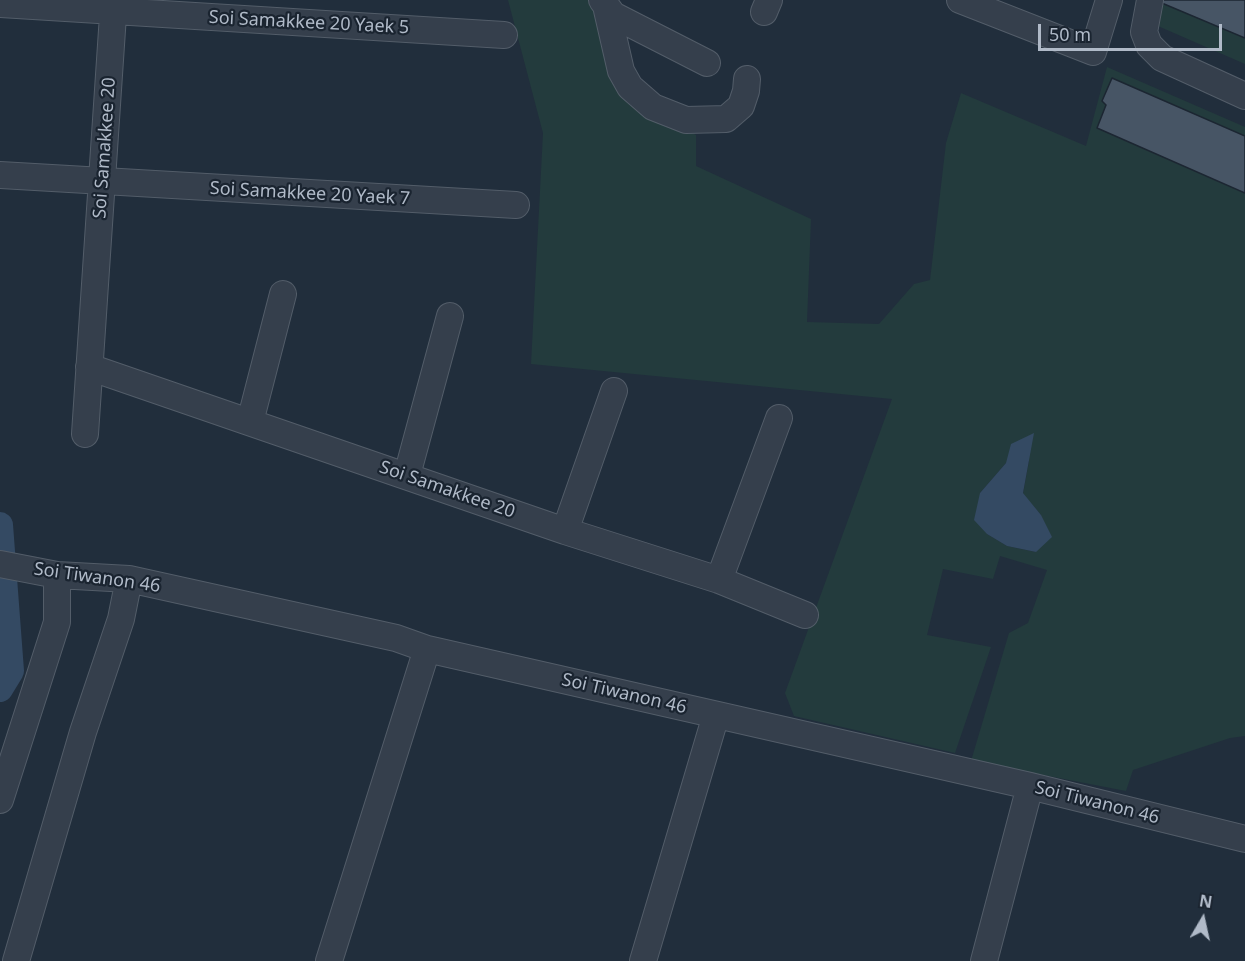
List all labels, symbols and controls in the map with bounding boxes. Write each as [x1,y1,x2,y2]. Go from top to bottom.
street label: Soi Samakkee 20 Yaek 5 [208,7,410,39]
scale bar [1041,12,1226,50]
text: 50 m [1049,22,1091,46]
street label: Soi Samakkee 20 [89,77,121,219]
street label: Soi Samakkee 20 Yaek 7 [209,178,411,210]
street label: Soi Samakkee 20 [376,457,518,523]
street label: Soi Tiwanon 46 [32,558,162,598]
street label: Soi Tiwanon 46 [560,669,688,719]
street label: Soi Tiwanon 46 [1033,777,1161,829]
north arrow [1173,889,1233,949]
text: N [1198,889,1214,913]

